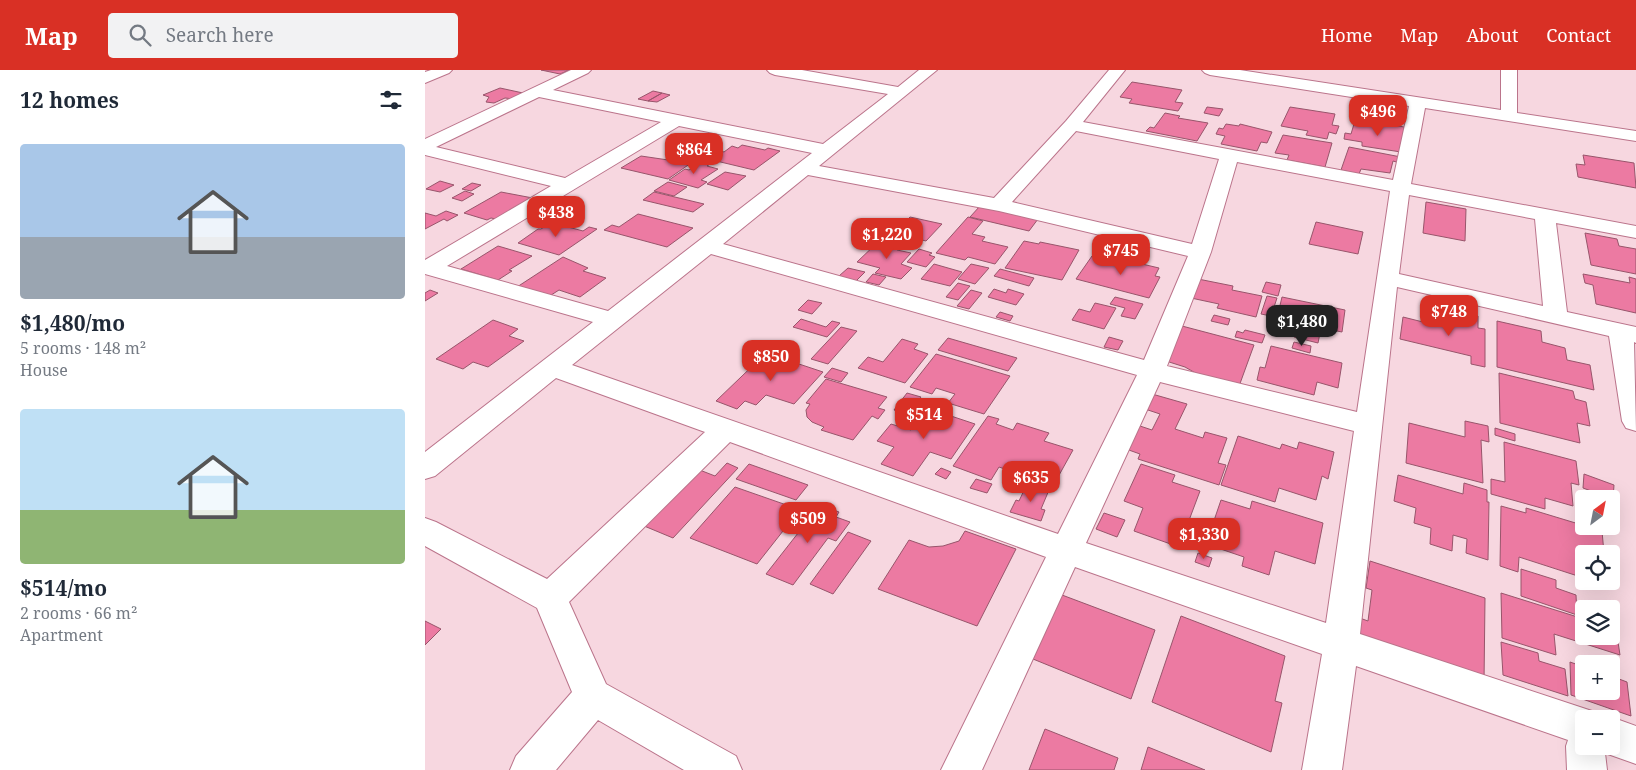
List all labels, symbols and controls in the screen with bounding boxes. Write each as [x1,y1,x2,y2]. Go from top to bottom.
search box [108,13,458,58]
text: Map [25,19,78,52]
icon: search [126,21,154,49]
text: Search here [166,22,274,48]
text: Home [1321,23,1372,47]
text: Map [1400,23,1438,47]
text: About [1466,23,1518,47]
text: Contact [1546,23,1611,47]
text: 12 homes [20,86,119,114]
icon: filters [377,86,405,114]
pin: $496 [1348,94,1408,137]
text: $496 [1360,100,1396,122]
pin: $864 [664,132,724,175]
text: $864 [676,138,712,160]
icon: home [168,177,258,267]
pin: $438 [526,196,586,238]
text: $438 [538,201,574,223]
pin: $1,220 [846,218,928,260]
text: $1,220 [862,223,912,245]
pin: $745 [1091,234,1151,276]
text: $745 [1103,239,1139,261]
pin: $748 [1419,294,1479,337]
text: $748 [1431,300,1467,322]
pin: $1,480 [1261,304,1343,347]
text: $1,480/mo [20,309,125,337]
text: $1,480 [1277,310,1327,332]
text: 5 rooms · 148 m² [20,337,146,359]
pin: $850 [741,340,801,382]
text: $850 [753,345,789,367]
text: House [20,359,68,381]
pin: $514 [894,398,954,440]
text: $514 [906,403,942,425]
icon: home [168,442,258,532]
pin: $635 [1001,460,1061,503]
text: $635 [1013,466,1049,488]
north arrow [1575,490,1620,535]
map controls [1575,490,1620,755]
pin: $509 [778,502,838,544]
text: $509 [790,507,826,529]
pin: $1,330 [1163,518,1245,560]
text: $1,330 [1179,523,1229,545]
button: locate [1575,545,1620,590]
text: $514/mo [20,574,107,602]
button: layers [1575,600,1620,645]
text: 2 rooms · 66 m² [20,602,137,624]
text: Apartment [20,624,103,646]
button: + [1575,655,1620,700]
button: − [1575,710,1620,755]

